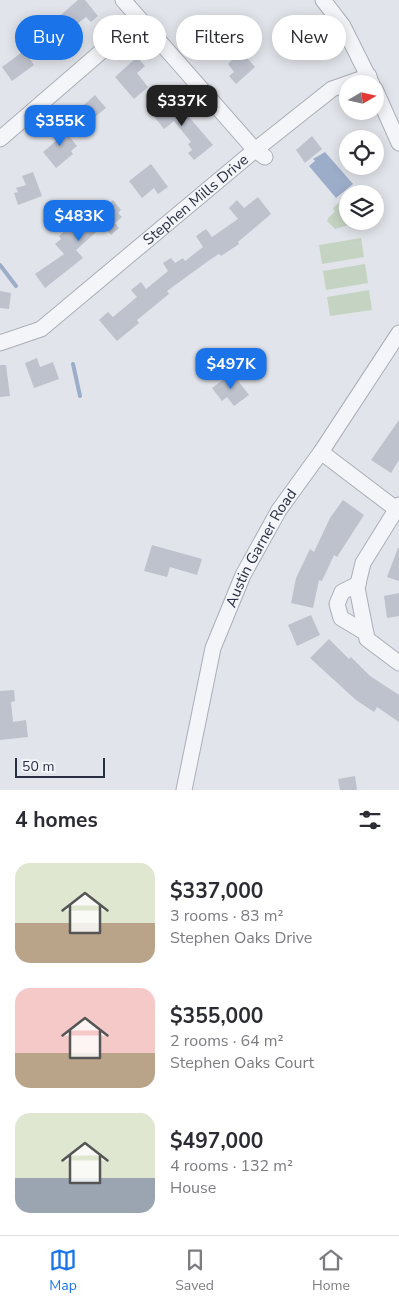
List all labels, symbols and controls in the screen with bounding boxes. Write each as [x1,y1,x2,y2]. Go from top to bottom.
chip: Buy [15,15,83,60]
chip: Rent [93,15,166,60]
chip: Filters [176,15,262,60]
chip: New [272,15,346,60]
north arrow [339,75,384,120]
map controls [339,75,384,230]
pin: $337K [147,84,217,127]
text: $337K [157,90,207,112]
pin: $355K [25,104,95,147]
text: $355K [35,110,85,132]
button: locate [339,130,384,175]
street label: Stephen Mills Drive [139,150,253,250]
button: layers [339,185,384,230]
pin: $483K [44,200,114,242]
text: $483K [54,205,104,227]
pin: $497K [196,348,266,390]
text: $497K [206,353,256,375]
street label: Austin Garner Road [221,485,301,610]
scale bar [15,755,105,778]
text: 50 m [22,757,54,776]
text: 4 homes [15,806,98,834]
icon: filters [356,806,384,834]
text: $337,000 [170,877,263,905]
icon: home [55,883,115,943]
text: 3 rooms · 83 m² [170,905,283,927]
text: Stephen Oaks Drive [170,927,312,949]
text: $355,000 [170,1002,263,1030]
icon: home [55,1008,115,1068]
text: 2 rooms · 64 m² [170,1030,283,1052]
text: Stephen Oaks Court [170,1052,314,1074]
text: $497,000 [170,1127,263,1155]
icon: home [55,1133,115,1193]
text: 4 rooms · 132 m² [170,1155,293,1177]
text: House [170,1177,216,1199]
tab: Map [49,1246,77,1295]
tab: Saved [175,1246,214,1295]
tab: Home [312,1246,350,1295]

